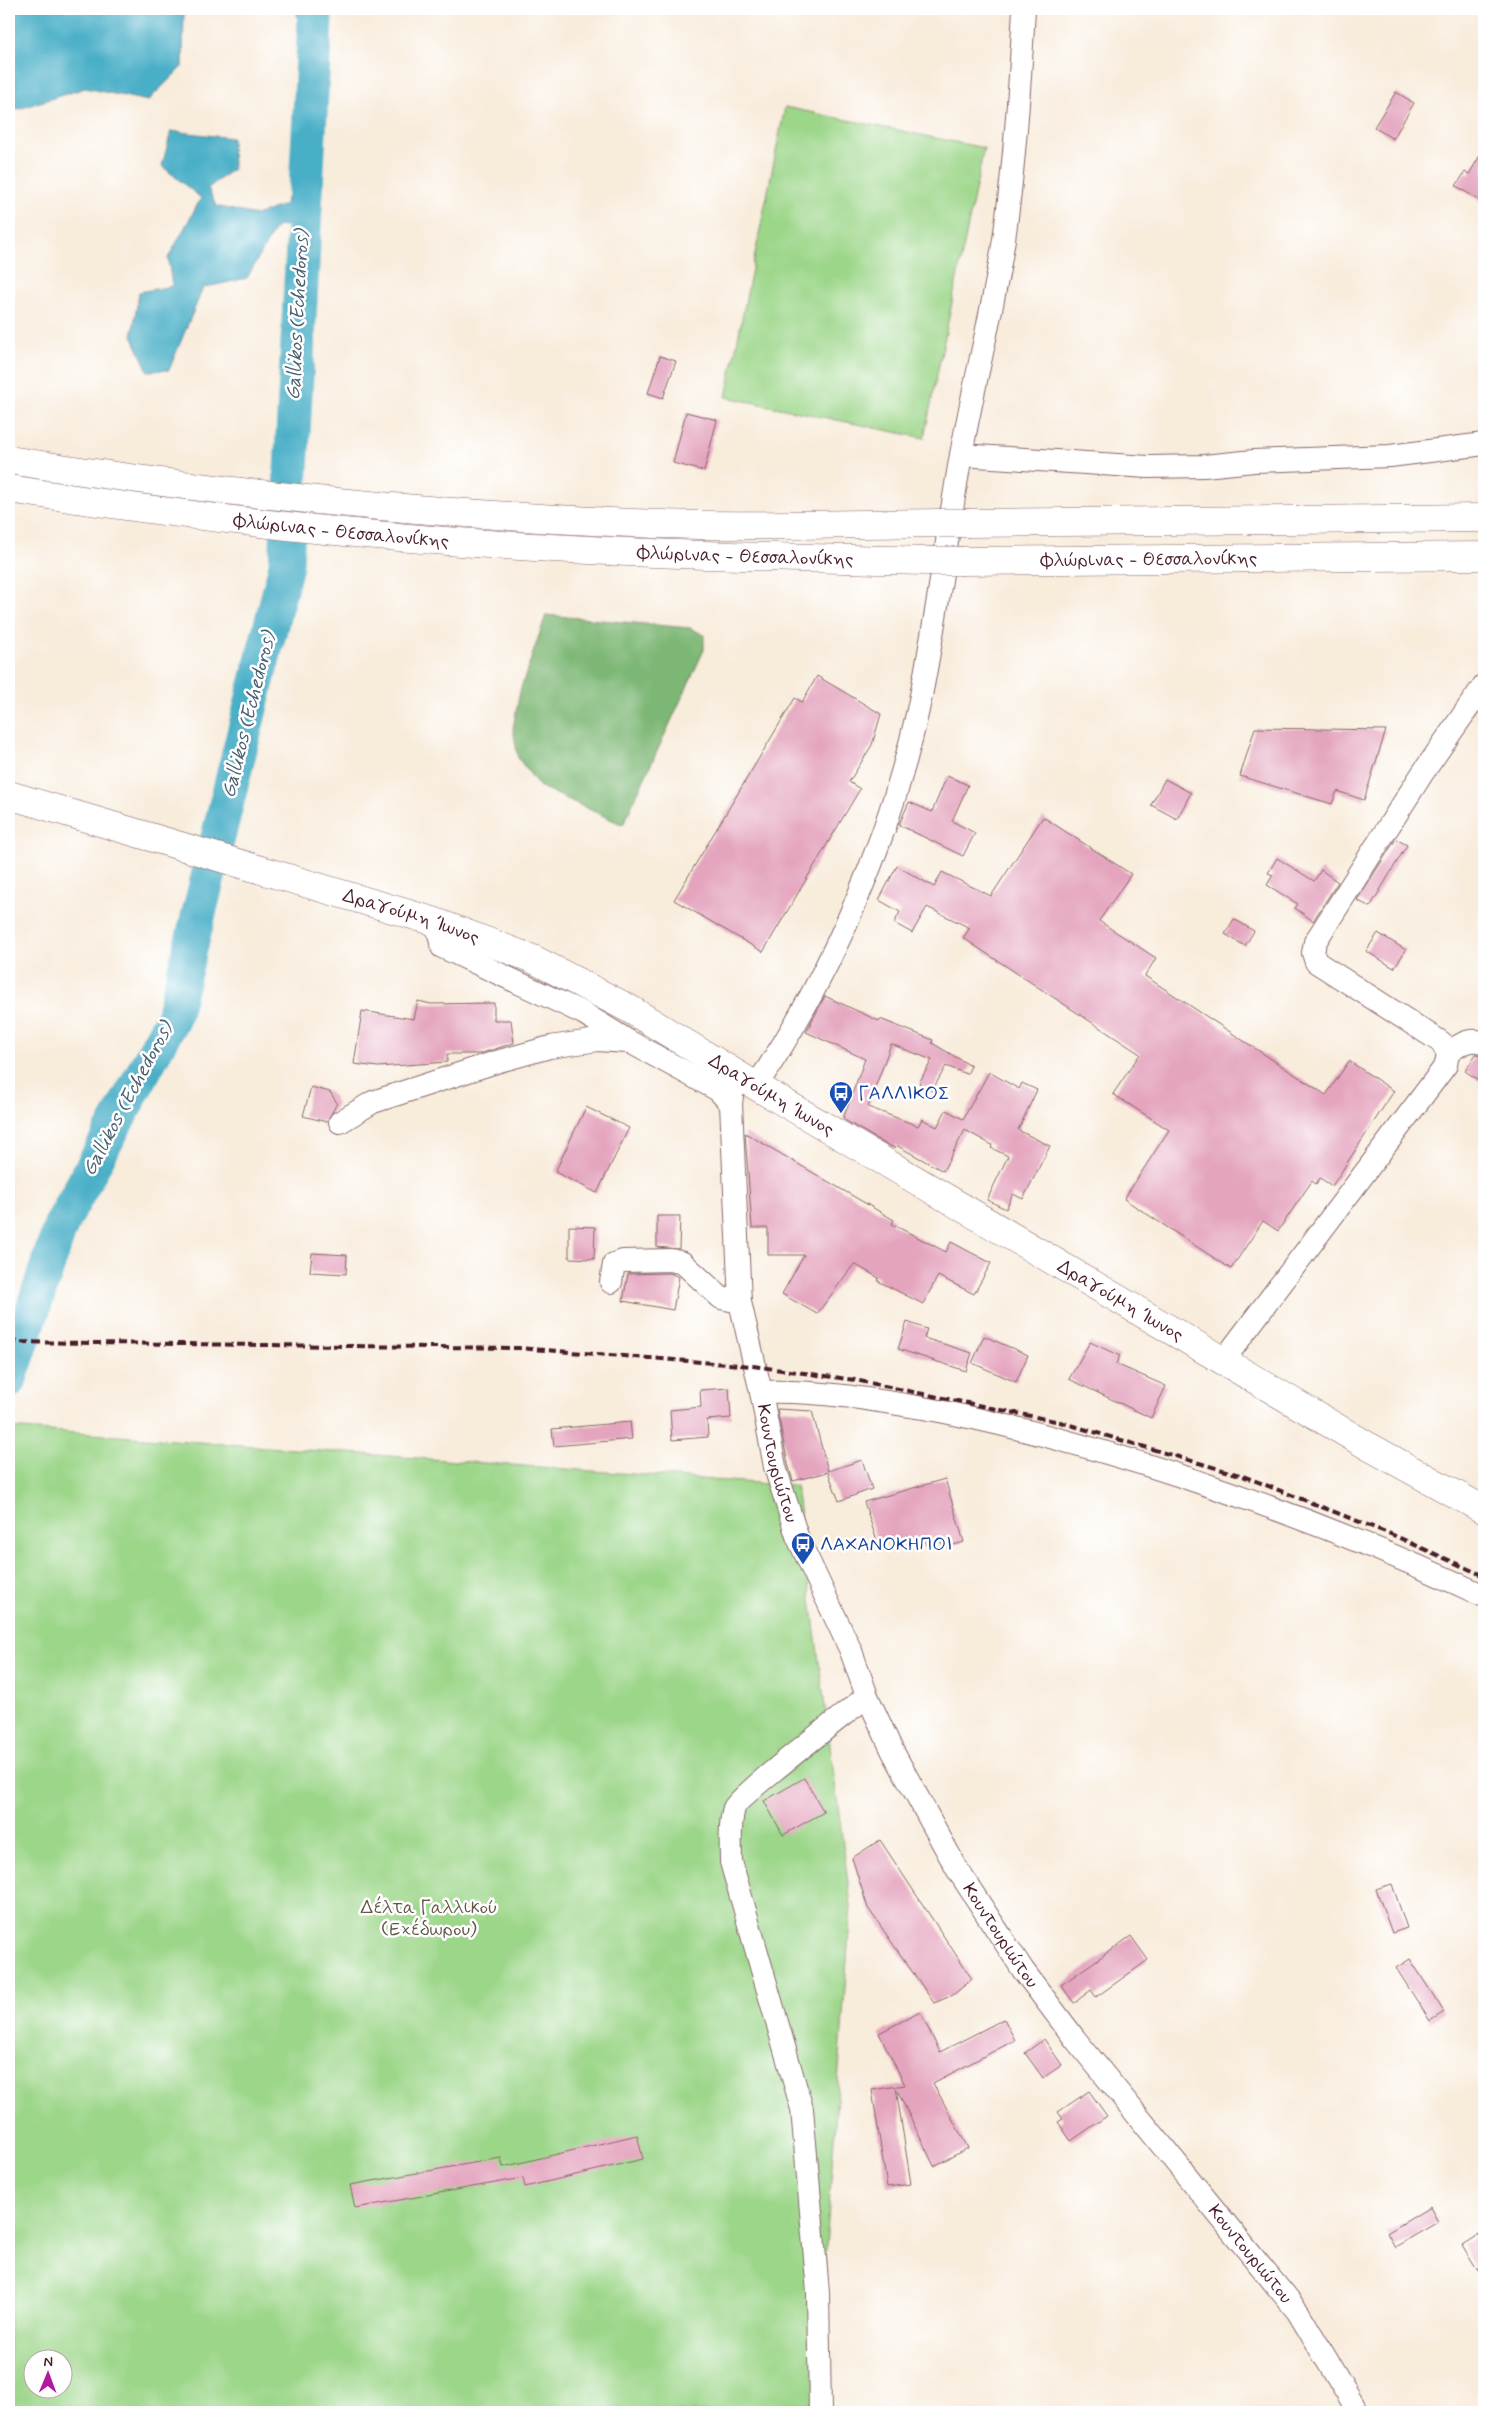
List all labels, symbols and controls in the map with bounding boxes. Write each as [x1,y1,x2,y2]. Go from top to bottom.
water label: Gallikos (Echedoros) [280,227,316,401]
street label: Φλώρινας - Θεσσαλονίκης [231,507,450,554]
street label: Φλώρινας - Θεσσαλονίκης [636,540,854,572]
street label: Φλώρινας - Θεσσαλονίκης [1040,546,1257,573]
water label: Gallikos (Echedoros) [215,627,283,801]
street label: Δραγούμη Ίωνος [340,882,483,950]
water label: Gallikos (Echedoros) [76,1016,181,1181]
street label: Δραγούμη Ίωνος [704,1048,839,1142]
bus stop icon: ΓΑΛΛΙΚΟΣ [828,1080,854,1114]
place label: ΓΑΛΛΙΚΟΣ [858,1081,950,1106]
street label: Δραγούμη Ίωνος [1053,1254,1188,1347]
street label: Κουντουριώτου [751,1402,804,1526]
bus stop icon: ΛΑΧΑΝΟΚΗΠΟΙ [790,1531,816,1565]
place label: ΛΑΧΑΝΟΚΗΠΟΙ [820,1532,953,1557]
street label: Κουντουριώτου [957,1878,1045,1993]
park label: Δέλτα Γαλλικού (Εχέδωρου) [360,1895,498,1942]
street label: Κουντουριώτου [1202,2199,1299,2309]
north arrow [22,2348,72,2398]
text: N [43,2353,53,2371]

